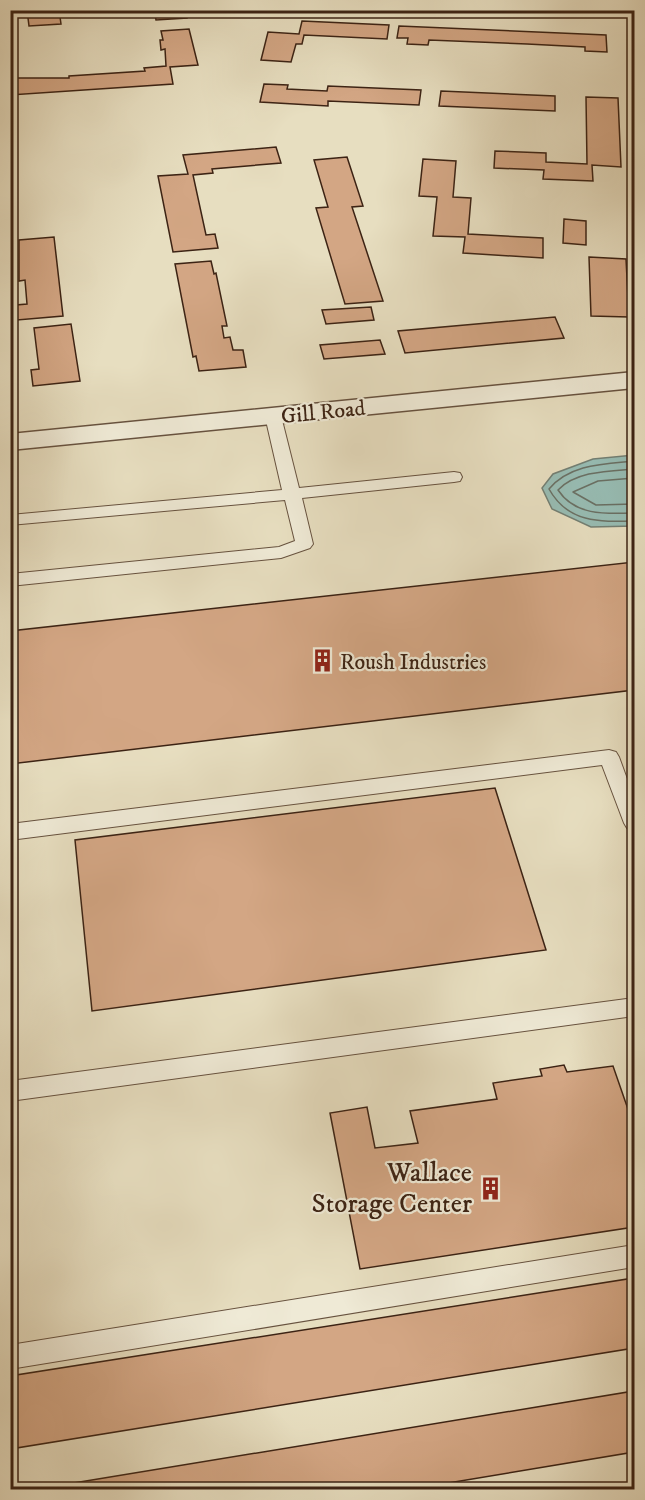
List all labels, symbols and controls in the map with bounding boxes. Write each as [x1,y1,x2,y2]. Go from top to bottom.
street label: Gill Road [280,395,367,430]
building icon: Roush Industries [309,648,335,674]
place label: Roush Industries [340,649,486,676]
place label: Wallace Storage Center [312,1156,472,1221]
building icon: Wallace Storage Center [477,1175,503,1201]

